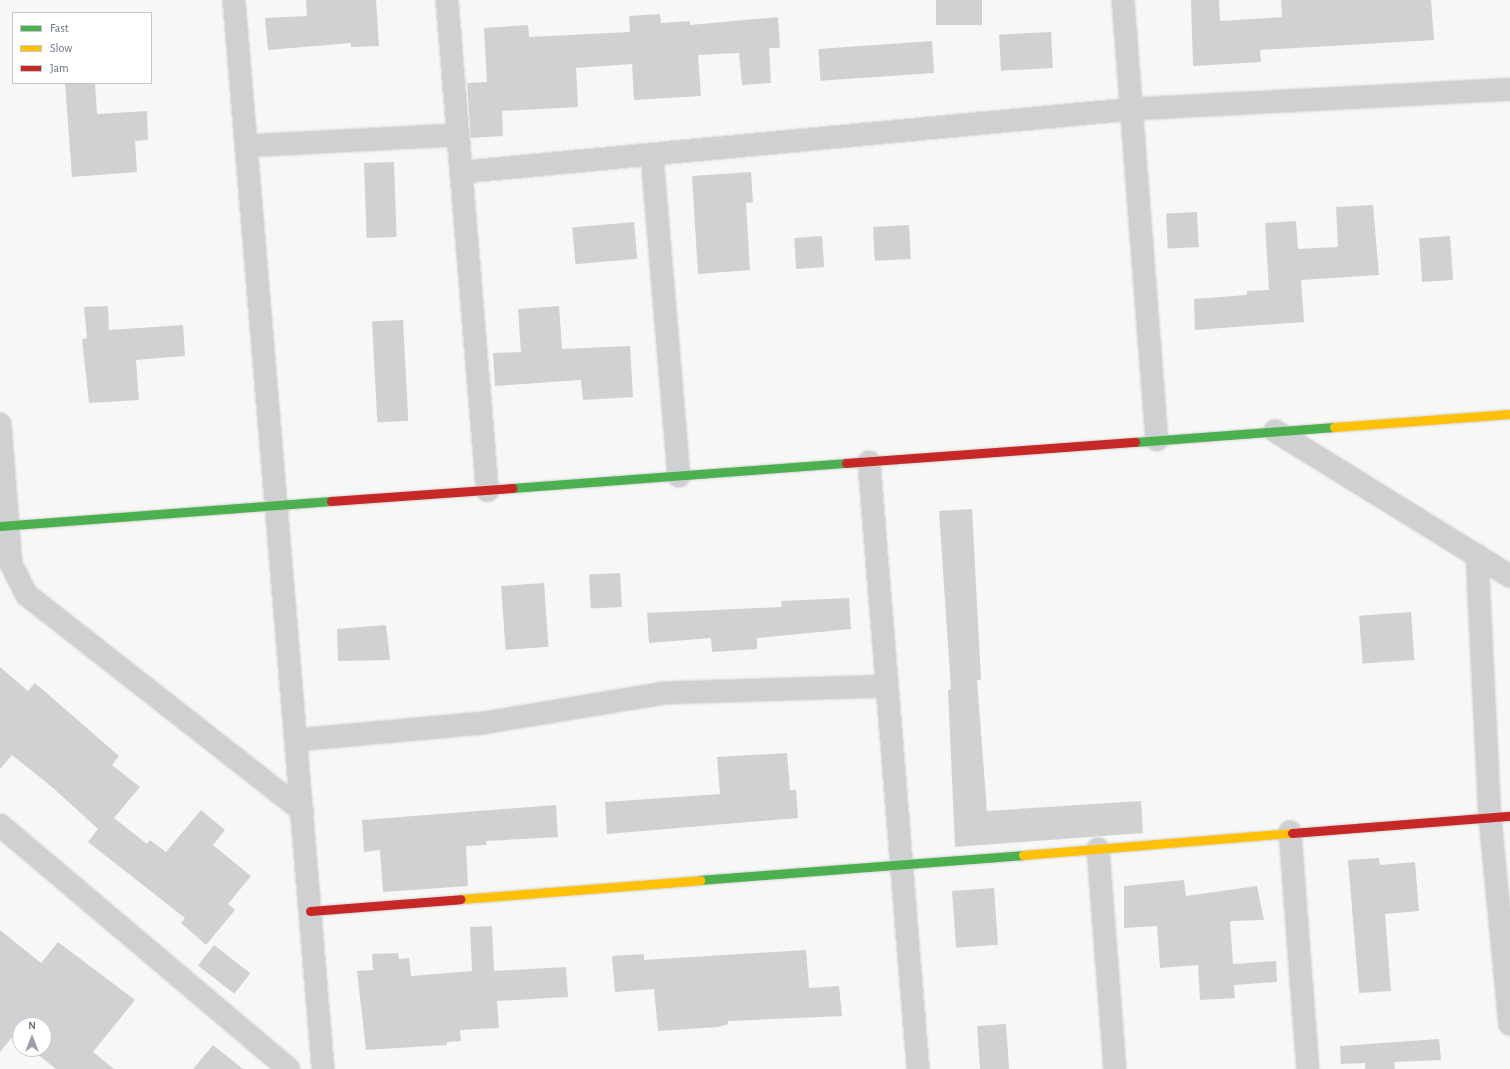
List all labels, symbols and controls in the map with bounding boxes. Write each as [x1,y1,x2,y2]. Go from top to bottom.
legend [12,12,152,84]
text: Fast [50,22,69,34]
text: Slow [50,42,72,54]
text: Jam [50,62,69,74]
north arrow [12,1017,52,1057]
text: N [28,1020,36,1031]

